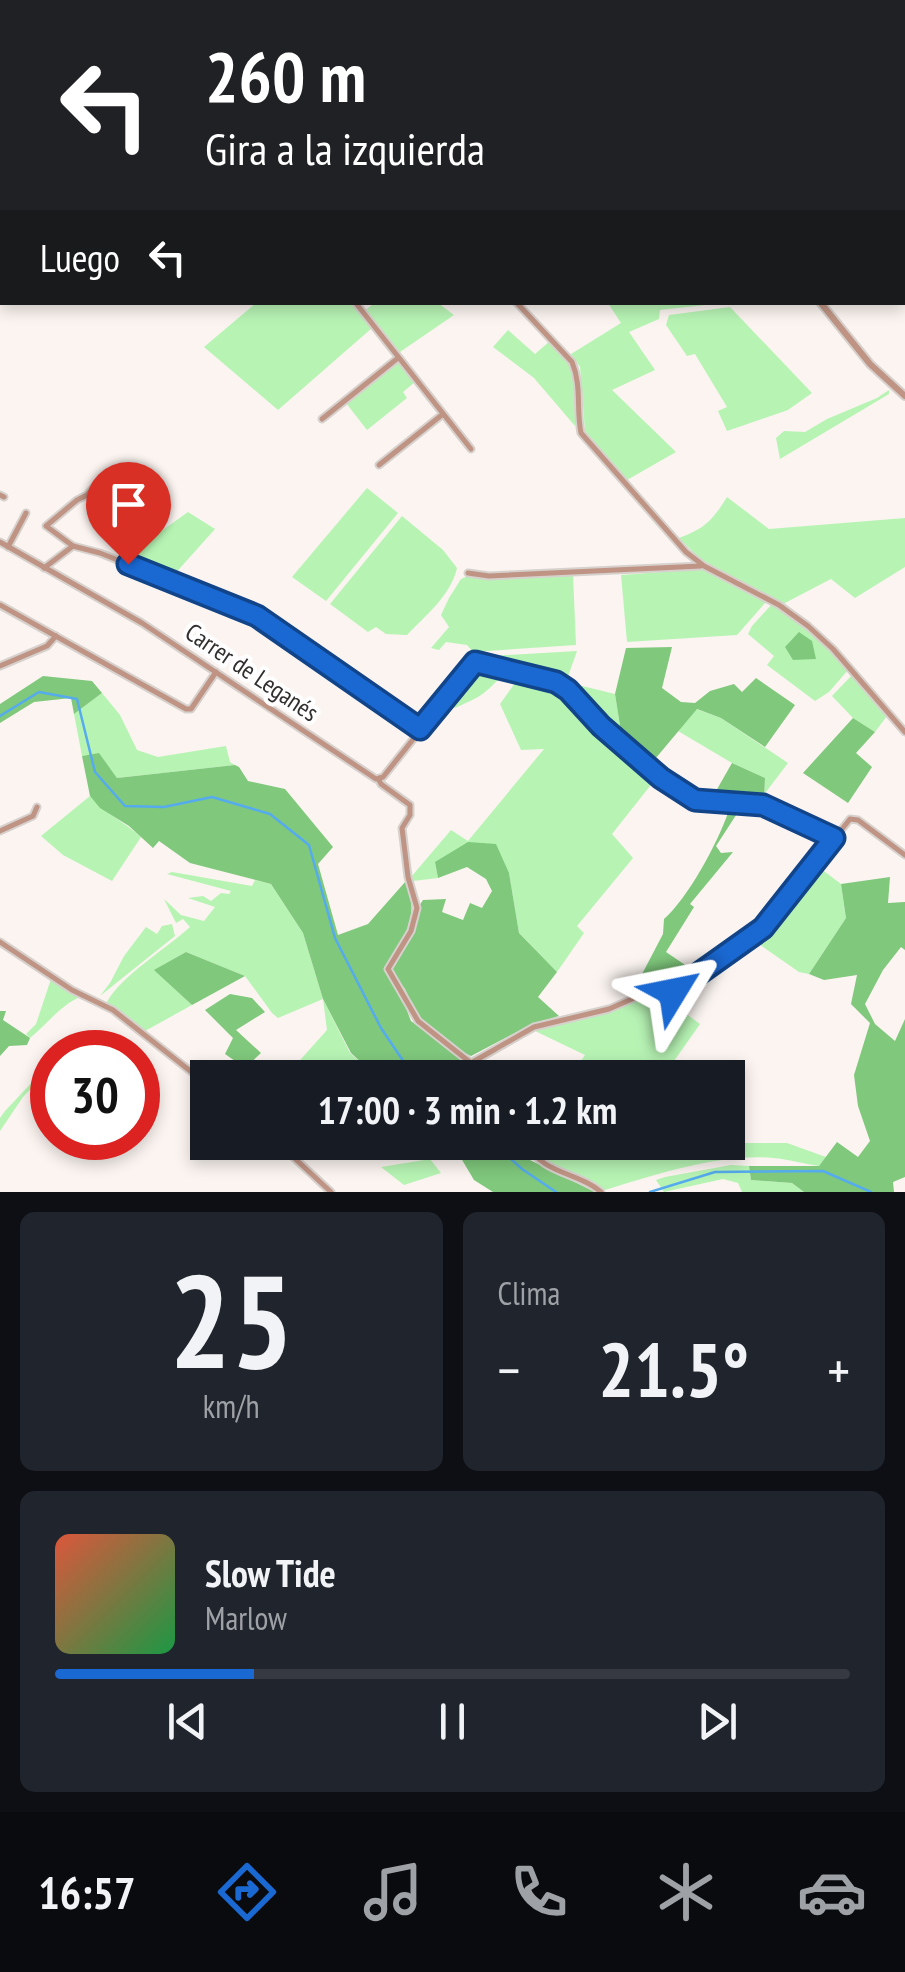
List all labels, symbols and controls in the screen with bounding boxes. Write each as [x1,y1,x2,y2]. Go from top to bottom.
text: 260 m [205,31,366,121]
icon: left [40,40,170,170]
text: Gira a la izquierda [205,119,485,177]
icon: left [140,230,195,285]
text: Luego [40,233,120,282]
pin [86,462,171,565]
icon: arrive [101,477,156,532]
street label: Carrer de Leganés [179,616,325,728]
position arrow [621,940,725,1044]
speed limit sign: 30 [30,1030,160,1160]
text: 17:00 · 3 min · 1.2 km [318,1085,617,1134]
text: 25 [169,1236,293,1404]
text: Clima [498,1272,560,1314]
text: 21.5° [598,1321,749,1418]
text: − [498,1334,520,1405]
text: + [827,1334,850,1405]
text: km/h [203,1385,260,1427]
text: Slow Tide [205,1548,336,1597]
text: Marlow [205,1597,287,1639]
icon: previous [160,1694,215,1749]
icon: pause [425,1694,480,1749]
icon: next [690,1694,745,1749]
icon: directions [212,1857,282,1927]
icon: music [358,1857,428,1927]
icon: phone [504,1857,574,1927]
icon: climate [651,1857,721,1927]
icon: car [797,1857,867,1927]
text: 16:57 [38,1863,135,1921]

